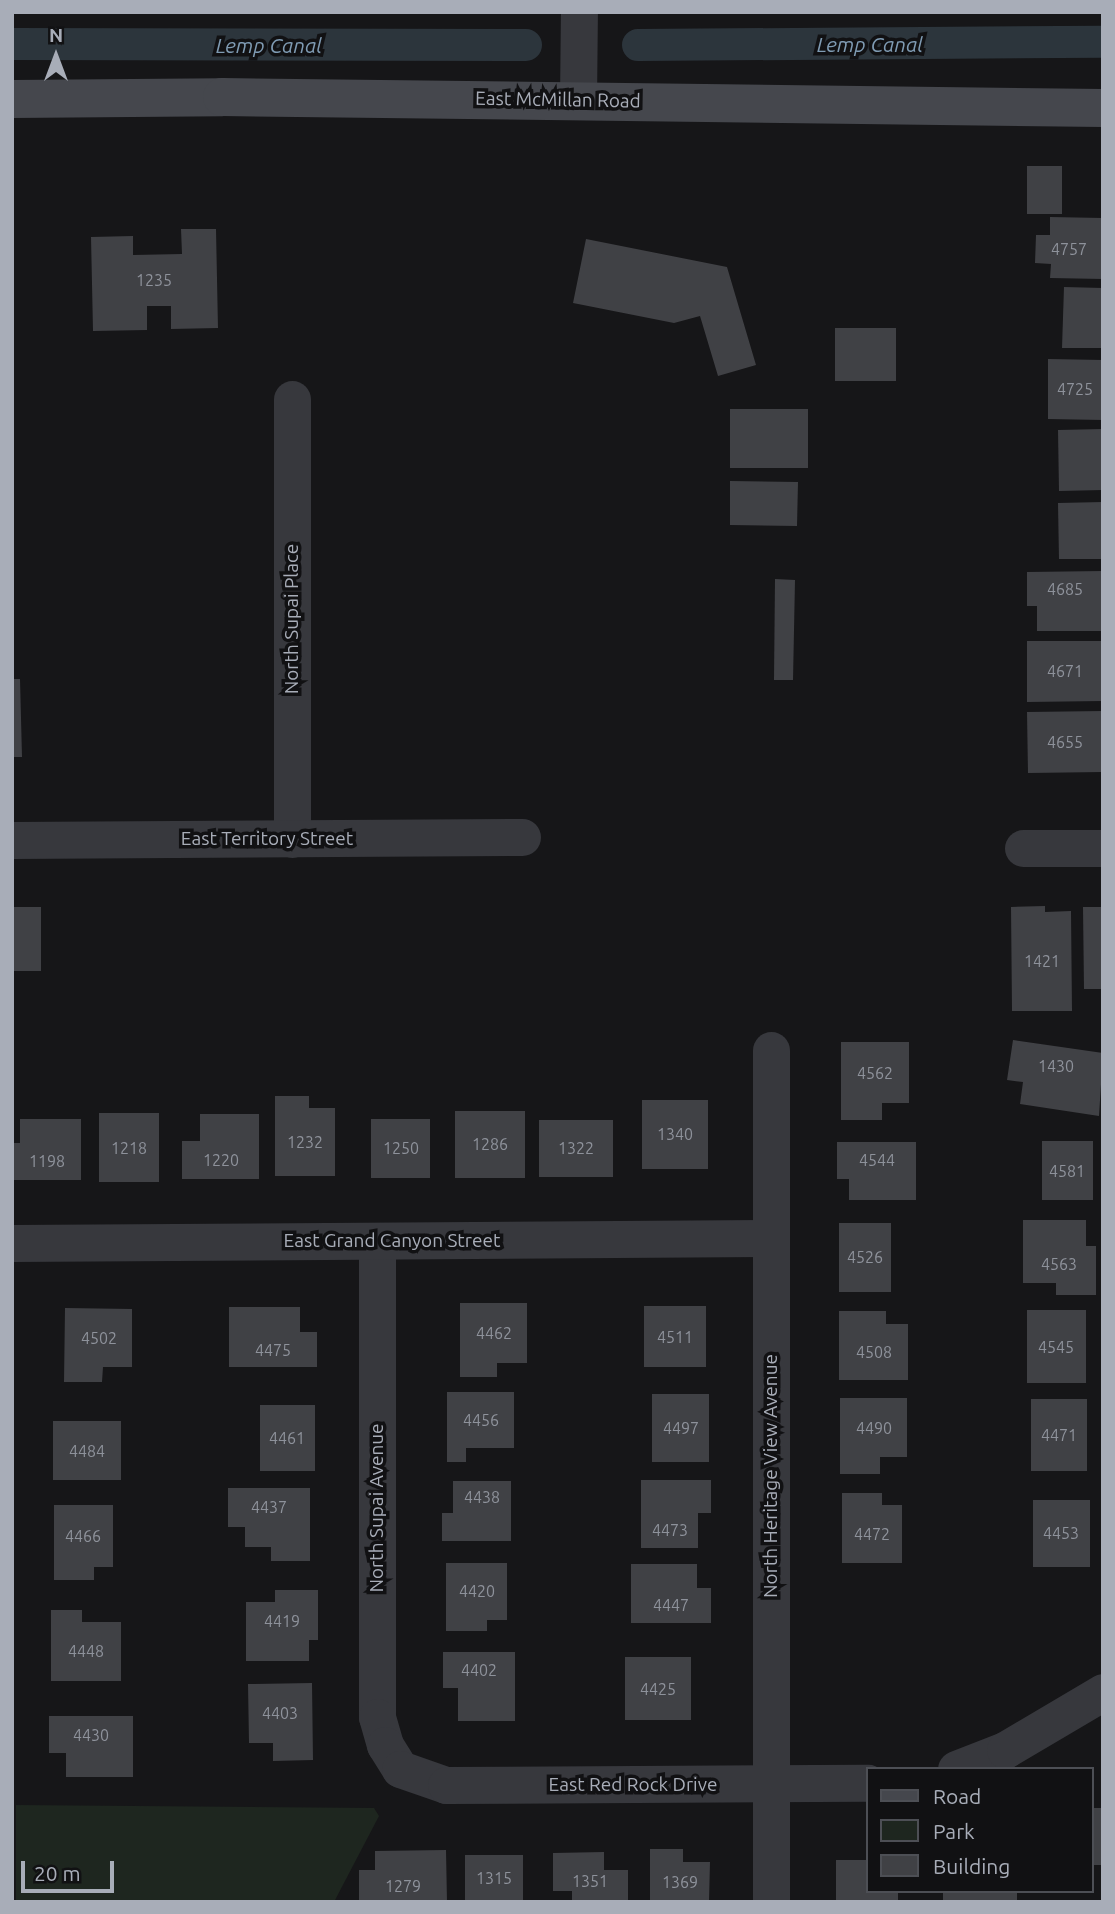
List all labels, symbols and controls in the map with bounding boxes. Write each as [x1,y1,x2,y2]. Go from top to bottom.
north arrow [21,21,91,91]
text: N [49,24,63,46]
water label: Lemp Canal [817,31,923,57]
water label: Lemp Canal [216,32,322,58]
street label: East McMillan Road [475,87,641,113]
house number: 4757 [1051,239,1087,259]
house number: 1235 [136,270,172,290]
house number: 4725 [1057,379,1093,399]
street label: North Supai Place [281,544,303,694]
house number: 4685 [1047,579,1083,599]
house number: 4671 [1047,661,1083,681]
house number: 4655 [1047,732,1083,752]
street label: East Territory Street [181,828,353,850]
house number: 1421 [1024,951,1060,971]
house number: 1430 [1038,1056,1074,1076]
house number: 4562 [857,1063,893,1083]
house number: 1340 [657,1124,693,1144]
house number: 1232 [287,1132,323,1152]
house number: 1286 [472,1134,508,1154]
house number: 1218 [111,1138,147,1158]
house number: 1250 [383,1138,419,1158]
house number: 1322 [558,1138,594,1158]
house number: 1220 [203,1150,239,1170]
house number: 4544 [859,1150,895,1170]
house number: 1198 [29,1151,65,1171]
house number: 4581 [1049,1161,1085,1181]
street label: East Grand Canyon Street [284,1230,500,1252]
house number: 4526 [847,1247,883,1267]
house number: 4563 [1041,1254,1077,1274]
house number: 4462 [476,1323,512,1343]
house number: 4511 [657,1327,693,1347]
house number: 4502 [81,1328,117,1348]
house number: 4545 [1038,1337,1074,1357]
house number: 4475 [255,1340,291,1360]
house number: 4508 [856,1342,892,1362]
street label: North Heritage View Avenue [760,1354,782,1598]
house number: 4456 [463,1410,499,1430]
house number: 4497 [663,1418,699,1438]
house number: 4490 [856,1418,892,1438]
street label: North Supai Avenue [366,1423,388,1593]
house number: 4471 [1041,1425,1077,1445]
house number: 4461 [269,1428,305,1448]
house number: 4484 [69,1441,105,1461]
house number: 4438 [464,1487,500,1507]
house number: 4437 [251,1497,287,1517]
house number: 4473 [652,1520,688,1540]
house number: 4453 [1043,1523,1079,1543]
house number: 4472 [854,1524,890,1544]
house number: 4466 [65,1526,101,1546]
house number: 4420 [459,1581,495,1601]
house number: 4447 [653,1595,689,1615]
house number: 4419 [264,1611,300,1631]
house number: 4448 [68,1641,104,1661]
house number: 4402 [461,1660,497,1680]
house number: 4425 [640,1679,676,1699]
house number: 4403 [262,1703,298,1723]
house number: 4430 [73,1725,109,1745]
legend [866,1767,1094,1893]
street label: East Red Rock Drive [549,1774,717,1796]
text: Road [933,1784,981,1808]
text: Park [933,1819,975,1843]
scale bar [24,1848,117,1892]
text: Building [933,1854,1010,1878]
text: 20 m [34,1861,81,1885]
house number: 1315 [476,1868,512,1888]
house number: 1351 [572,1871,608,1891]
house number: 1369 [662,1872,698,1892]
house number: 1279 [385,1876,421,1896]

